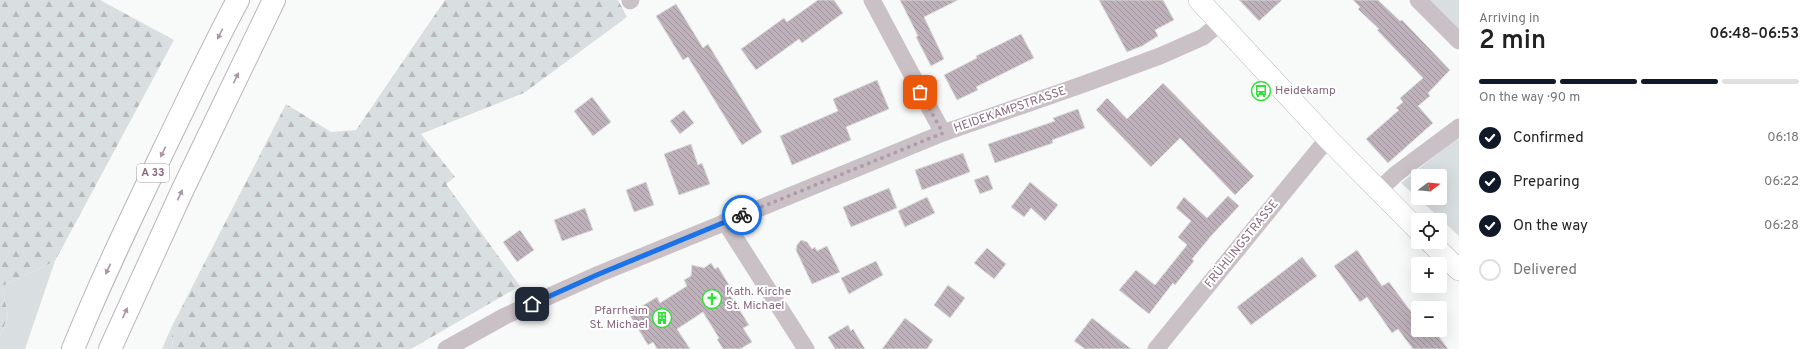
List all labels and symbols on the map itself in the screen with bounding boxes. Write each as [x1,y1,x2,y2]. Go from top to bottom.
one-way arrow [217,29,223,40]
one-way arrow [233,72,239,84]
pin [903,75,937,109]
bus stop icon: Heidekamp [1250,80,1272,102]
street label: HEIDEKAMPSTRASSE [952,83,1068,137]
place label: Heidekamp [1275,83,1336,99]
one-way arrow [160,146,166,157]
road number: A 33 [137,164,169,182]
north arrow [1411,169,1447,205]
one-way arrow [177,190,183,201]
courier [722,195,762,235]
street label: FRÜHLINGSTRASSE [1201,197,1283,291]
one-way arrow [105,263,111,275]
place label: Kath. Kirche St. Michael [726,284,791,314]
pin [515,287,549,321]
church icon: Kath. Kirche St. Michael [701,288,723,310]
place label: Pfarrheim St. Michael [590,303,648,333]
one-way arrow [122,307,128,319]
building icon: Pfarrheim St. Michael [651,307,673,329]

